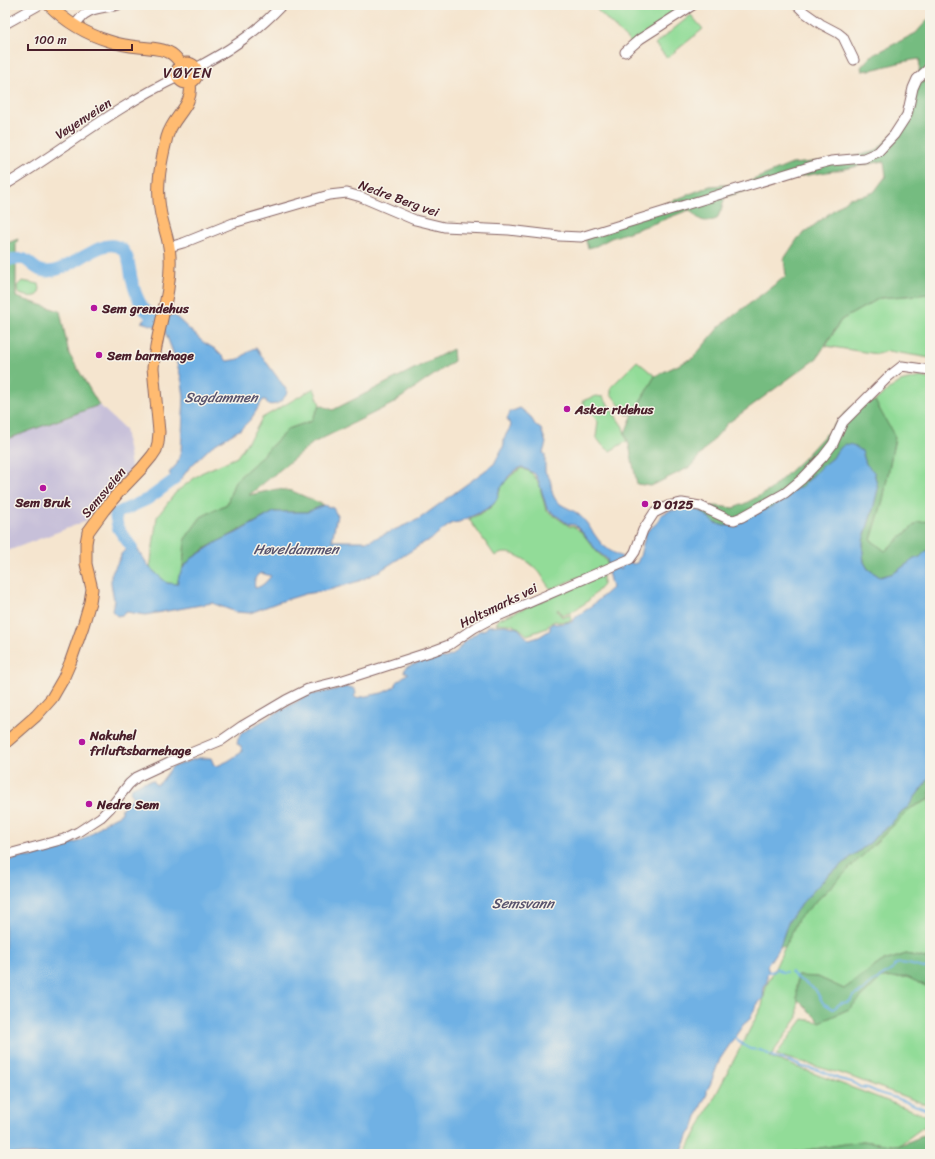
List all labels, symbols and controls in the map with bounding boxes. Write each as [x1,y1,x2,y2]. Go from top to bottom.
scale bar [28,26,132,52]
text: 100 m [34,29,67,51]
district label: VØYEN [163,60,213,86]
street label: Vøyenveien [50,91,116,145]
street label: Nedre Berg vei [355,173,443,224]
place label: Sem grendehus [101,297,190,320]
marker: Sem grendehus [89,303,99,313]
place label: Sem barnehage [106,344,194,367]
marker: Sem barnehage [94,350,104,360]
water label: Sagdammen [184,385,259,410]
place label: Asker ridehus [574,398,655,421]
marker: Asker ridehus [562,404,572,414]
street label: Semsveien [75,462,132,523]
marker: Sem Bruk [38,483,48,493]
place label: Sem Bruk [14,491,71,514]
place label: D 0125 [653,493,693,516]
marker: D 0125 [640,499,650,509]
water label: Høveldammen [254,537,340,562]
street label: Holtsmarks vei [455,576,542,634]
place label: Nakuhel friluftsbarnehage [89,724,192,762]
marker: Nakuhel friluftsbarnehage [77,737,87,747]
place label: Nedre Sem [96,793,159,816]
marker: Nedre Sem [84,799,94,809]
water label: Semsvann [492,891,555,916]

